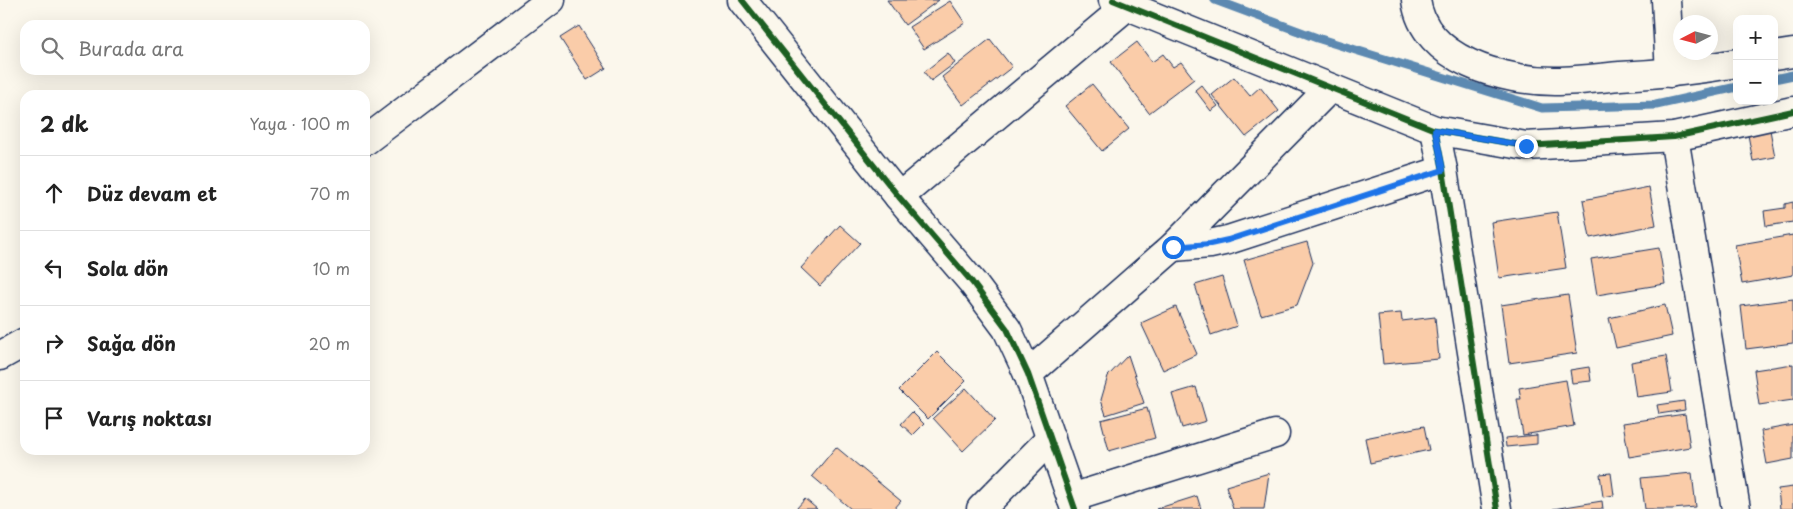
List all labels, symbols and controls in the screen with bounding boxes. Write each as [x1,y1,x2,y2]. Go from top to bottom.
north arrow [1673,15,1718,60]
map controls [1733,15,1778,105]
button: + [1733,15,1778,60]
search box [20,20,370,75]
icon: search [38,34,66,62]
text: Burada ara [78,34,183,62]
button: − [1733,60,1778,105]
text: 2 dk [40,107,88,139]
text: Yaya · 100 m [249,111,350,135]
route end [1515,135,1538,158]
icon: ahead [40,179,68,207]
text: Düz devam et [87,179,217,207]
text: 70 m [310,181,350,205]
route start [1162,236,1185,259]
icon: left [40,254,68,282]
text: Sola dön [87,254,168,282]
text: 10 m [313,256,350,280]
icon: right [40,329,68,357]
text: Sağa dön [87,329,176,357]
text: 20 m [309,331,350,355]
icon: arrive [40,404,68,432]
text: Varış noktası [87,404,212,432]

